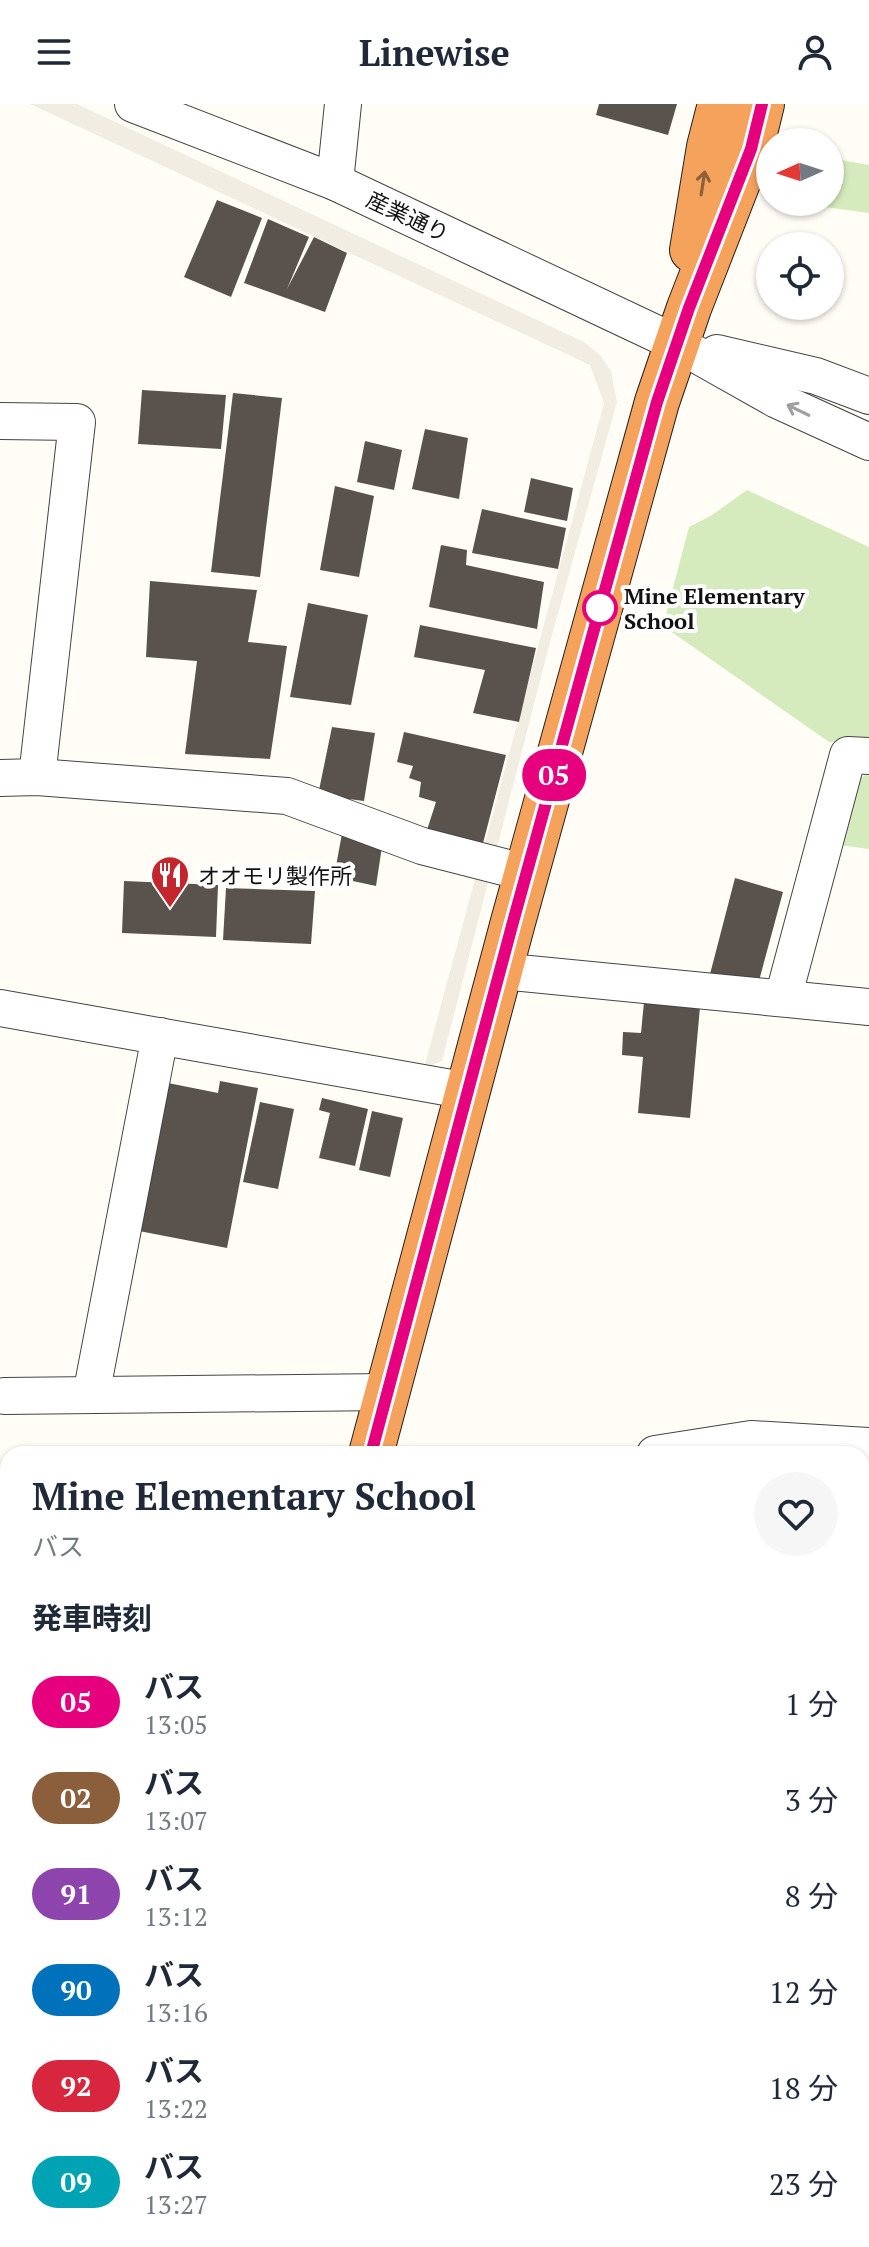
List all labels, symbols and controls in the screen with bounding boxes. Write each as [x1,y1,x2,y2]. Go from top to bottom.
text: Linewise [359,29,510,76]
icon: menu [32,30,76,74]
icon: person [793,30,837,74]
north arrow [756,128,844,216]
map controls [756,128,844,320]
one-way arrow [696,171,711,197]
street label: 産業通り [362,184,454,248]
button: locate [756,232,844,320]
one-way arrow [786,402,810,417]
place label: Mine Elementary School [624,581,805,635]
marker: Mine Elementary School [583,591,617,625]
line badge: 05 [518,749,590,801]
text: 05 [538,756,570,793]
restaurant icon: オオモリ製作所 [149,854,191,909]
place label: オオモリ製作所 [198,861,352,890]
text: Mine Elementary School [32,1471,476,1521]
button: heart [754,1472,838,1556]
text: バス [32,1529,84,1563]
text: 発車時刻 [32,1598,152,1638]
text: バス [144,1667,204,1707]
text: 05 [60,1683,92,1720]
text: 1 分 [785,1684,838,1724]
text: 13:05 [144,1707,208,1741]
text: バス [144,1763,204,1803]
text: 02 [60,1779,92,1816]
text: 3 分 [785,1780,838,1820]
text: 13:07 [144,1803,208,1837]
text: バス [144,1859,204,1899]
text: 91 [60,1875,92,1912]
text: 8 分 [785,1876,838,1916]
text: 13:12 [144,1899,208,1933]
text: バス [144,1955,204,1995]
text: 90 [60,1971,92,2008]
text: 12 分 [769,1972,838,2012]
text: 13:16 [144,1995,208,2029]
text: バス [144,2051,204,2091]
text: 92 [60,2067,92,2104]
text: 18 分 [769,2068,838,2108]
text: 13:22 [144,2091,208,2125]
text: バス [144,2147,204,2187]
text: 09 [60,2163,92,2200]
text: 23 分 [769,2164,838,2204]
text: 13:27 [144,2187,208,2221]

